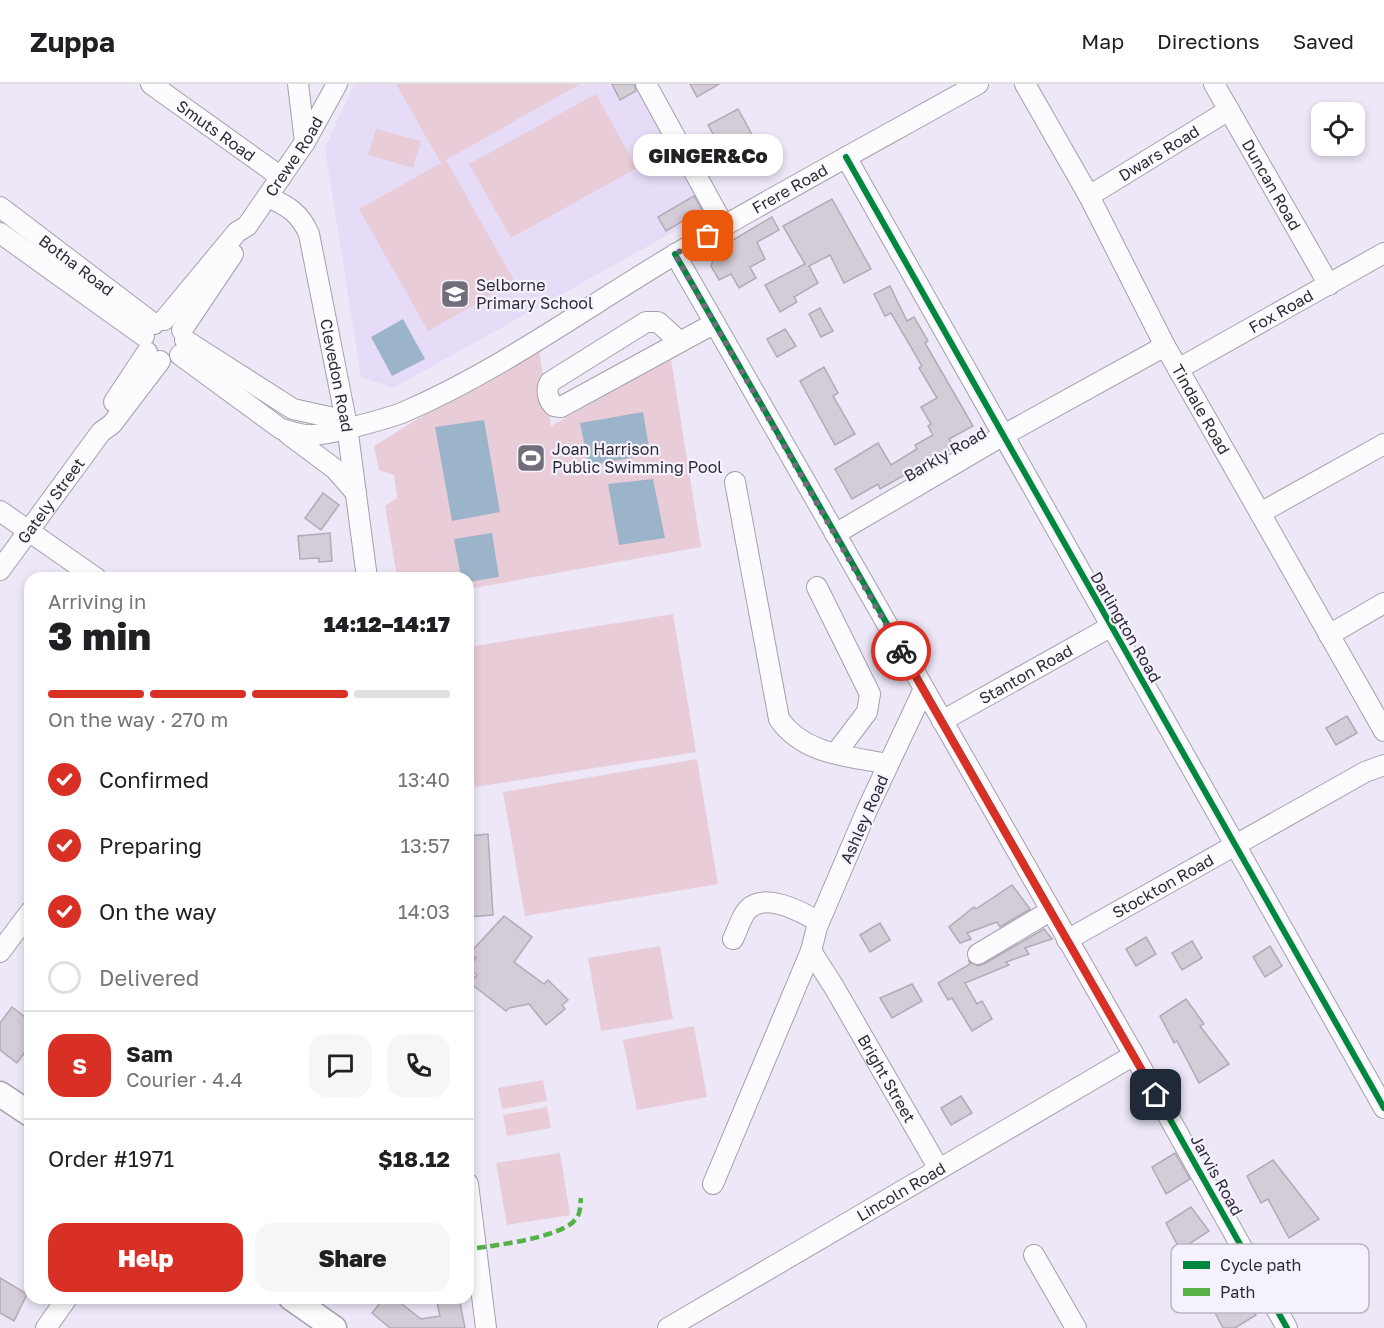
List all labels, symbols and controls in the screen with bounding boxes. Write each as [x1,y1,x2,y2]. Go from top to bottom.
text: Zuppa [30,25,115,58]
text: Map [1081,28,1124,54]
text: Directions [1157,28,1260,54]
text: Saved [1293,28,1354,54]
street label: Smuts Road [173,96,259,166]
map controls [1311,102,1365,156]
button: locate [1311,102,1365,156]
street label: Crewe Road [261,113,327,200]
street label: Dwars Road [1115,121,1203,185]
callout: GINGER&Co [633,134,783,176]
street label: Duncan Road [1238,136,1306,234]
text: GINGER&Co [648,143,768,167]
street label: Frere Road [748,160,831,218]
pin [682,210,733,261]
icon: bag [691,219,724,252]
street label: Botha Road [35,230,118,300]
place label: Selborne Primary School [476,275,593,313]
school or university icon: Selborne Primary School [439,278,471,310]
street label: Fox Road [1245,285,1317,337]
street label: Clevedon Road [316,317,358,433]
street label: Tindale Road [1167,361,1235,458]
street label: Barkly Road [900,422,990,486]
place label: Joan Harrison Public Swimming Pool [552,439,722,477]
sports icon: Joan Harrison Public Swimming Pool [515,442,547,474]
street label: Gately Street [13,454,89,547]
street label: Darlington Road [1086,568,1166,686]
text: Arriving in [48,589,146,613]
text: 14:12–14:17 [324,610,450,637]
text: 3 min [48,612,151,659]
courier [871,621,931,681]
icon: bike [885,635,918,668]
street label: Stanton Road [975,640,1076,708]
text: On the way · 270 m [48,707,228,731]
icon: check [48,763,81,796]
text: Confirmed [99,766,209,793]
text: 13:40 [398,767,450,791]
street label: Ashley Road [836,772,892,866]
icon: check [48,829,81,862]
text: Preparing [99,832,202,859]
text: 13:57 [400,833,450,857]
street label: Stockton Road [1109,849,1217,922]
icon: check [48,895,81,928]
text: On the way [99,898,217,925]
text: 14:03 [398,899,450,923]
text: Delivered [99,964,199,991]
street label: Bright Street [853,1031,920,1126]
button: chat [309,1034,372,1097]
button: phone [387,1034,450,1097]
text: Sam [126,1040,173,1067]
text: S [72,1052,87,1079]
text: Courier · 4.4 [126,1067,243,1091]
pin [1130,1069,1181,1120]
icon: home [1139,1078,1172,1111]
street label: Jarvis Road [1187,1131,1247,1219]
text: Order #1971 [48,1145,174,1172]
text: $18.12 [378,1145,450,1172]
street label: Lincoln Road [853,1158,949,1225]
button: Help [48,1223,243,1292]
button: Share [255,1223,450,1292]
legend [1171,1244,1369,1313]
text: Cycle path [1220,1255,1301,1275]
text: Path [1220,1282,1255,1302]

